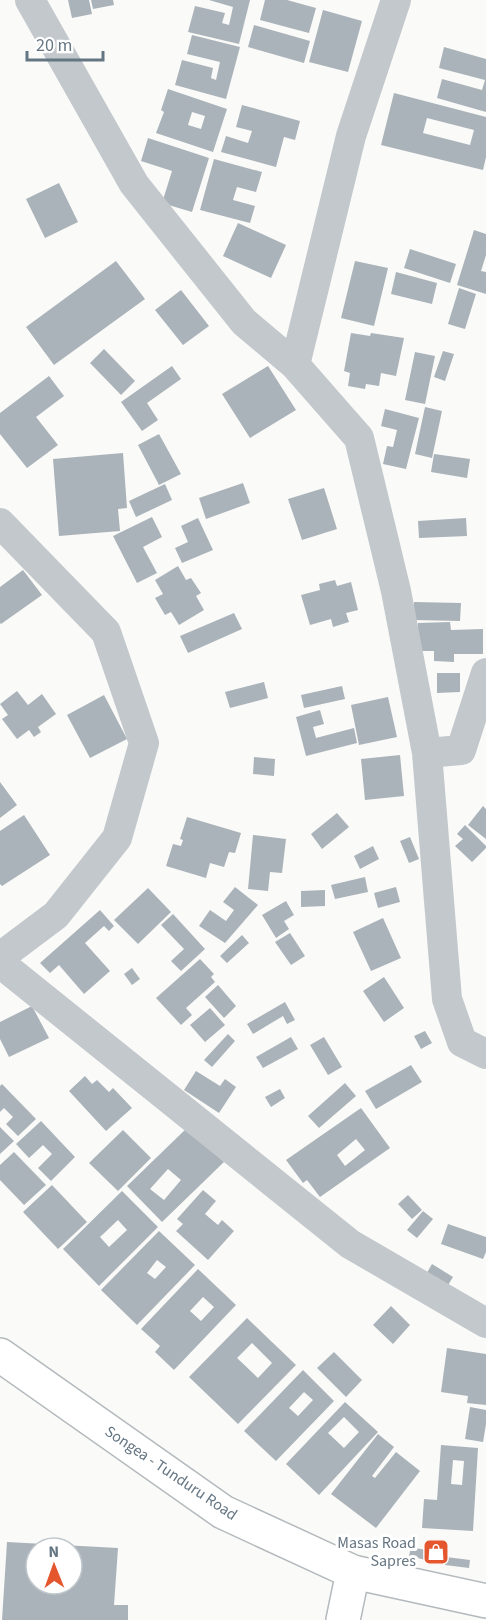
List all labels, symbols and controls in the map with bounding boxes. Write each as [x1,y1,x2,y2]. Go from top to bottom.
scale bar [27,24,104,62]
text: 20 m [36,33,72,58]
street label: Songea - Tunduru Road [100,1420,242,1526]
place label: Masas Road Sapres [337,1532,416,1572]
north arrow [24,1536,84,1596]
shop icon: Masas Road Sapres [421,1537,451,1567]
text: N [48,1541,59,1563]

